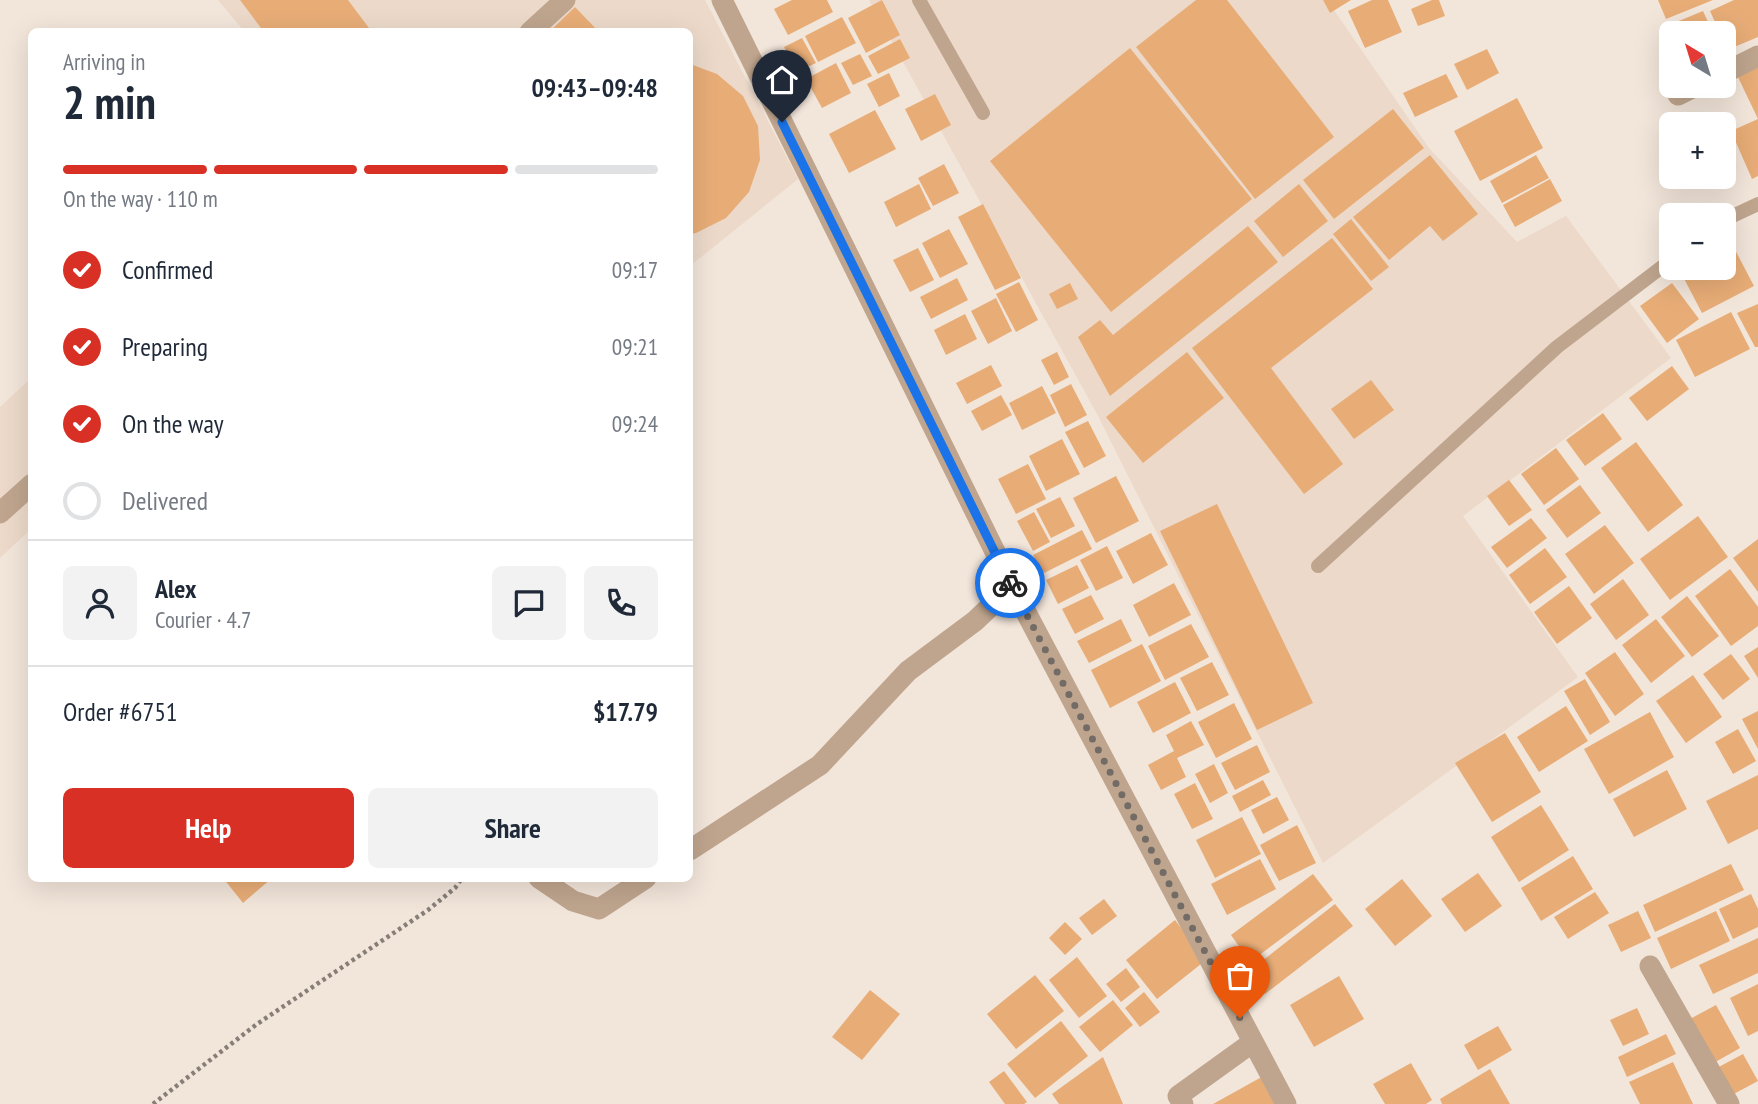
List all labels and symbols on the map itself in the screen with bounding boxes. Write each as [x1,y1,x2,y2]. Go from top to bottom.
north arrow [1659,21,1736,98]
pin [752,50,812,122]
courier [975,548,1045,618]
pin [1210,946,1270,1018]

